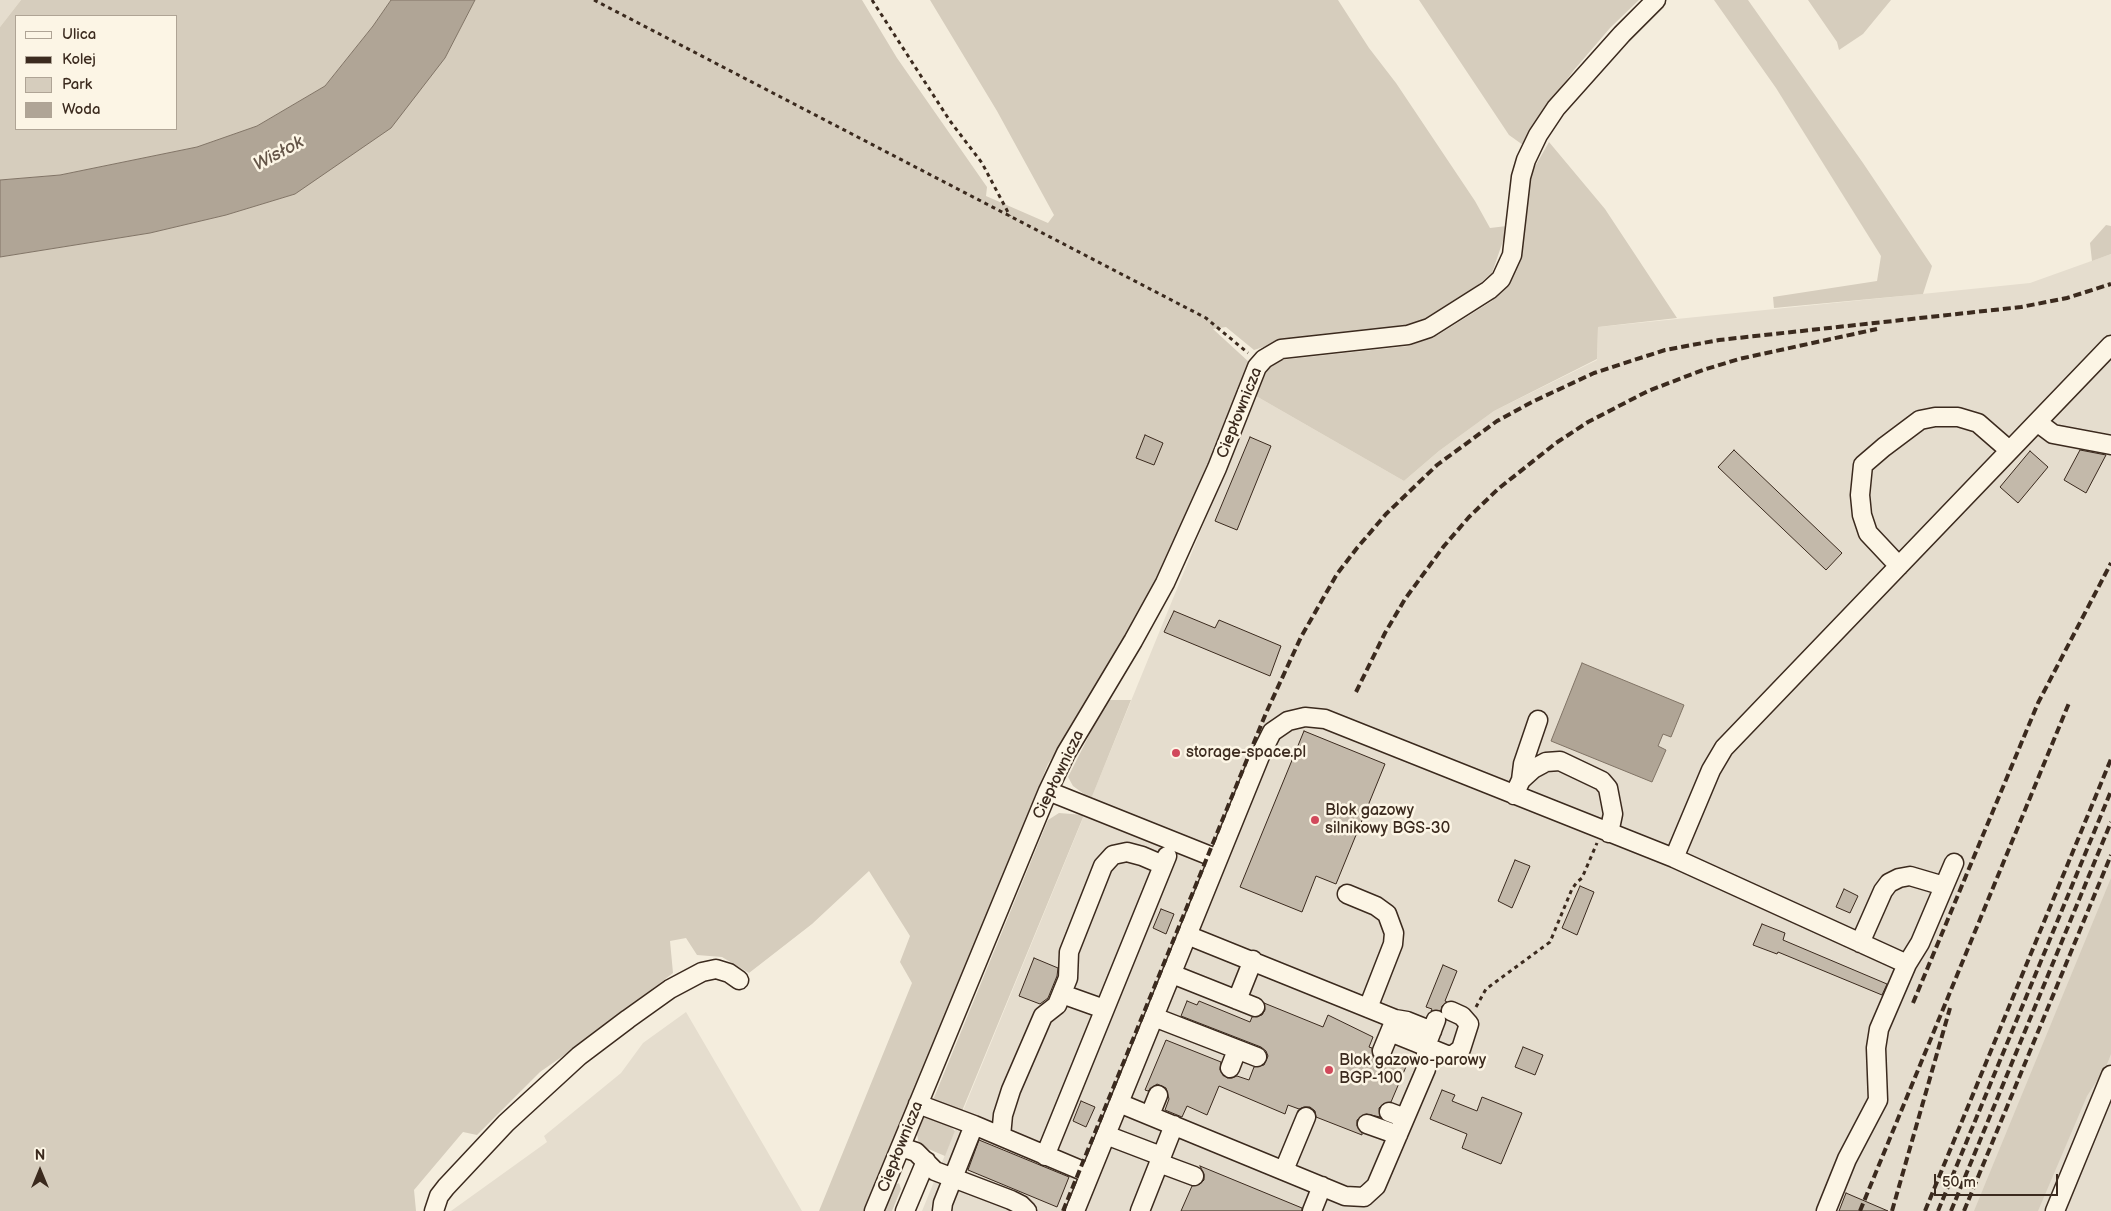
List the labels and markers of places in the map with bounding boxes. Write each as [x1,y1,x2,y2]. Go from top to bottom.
place label: storage-space.pl [1186,743,1306,763]
marker: storage-space.pl [1170,747,1182,759]
place label: Blok gazowy silnikowy BGS-30 [1325,801,1450,839]
marker: Blok gazowy silnikowy BGS-30 [1309,814,1321,826]
place label: Blok gazowo-parowy BGP-100 [1339,1051,1486,1089]
marker: Blok gazowo-parowy BGP-100 [1323,1064,1335,1076]

